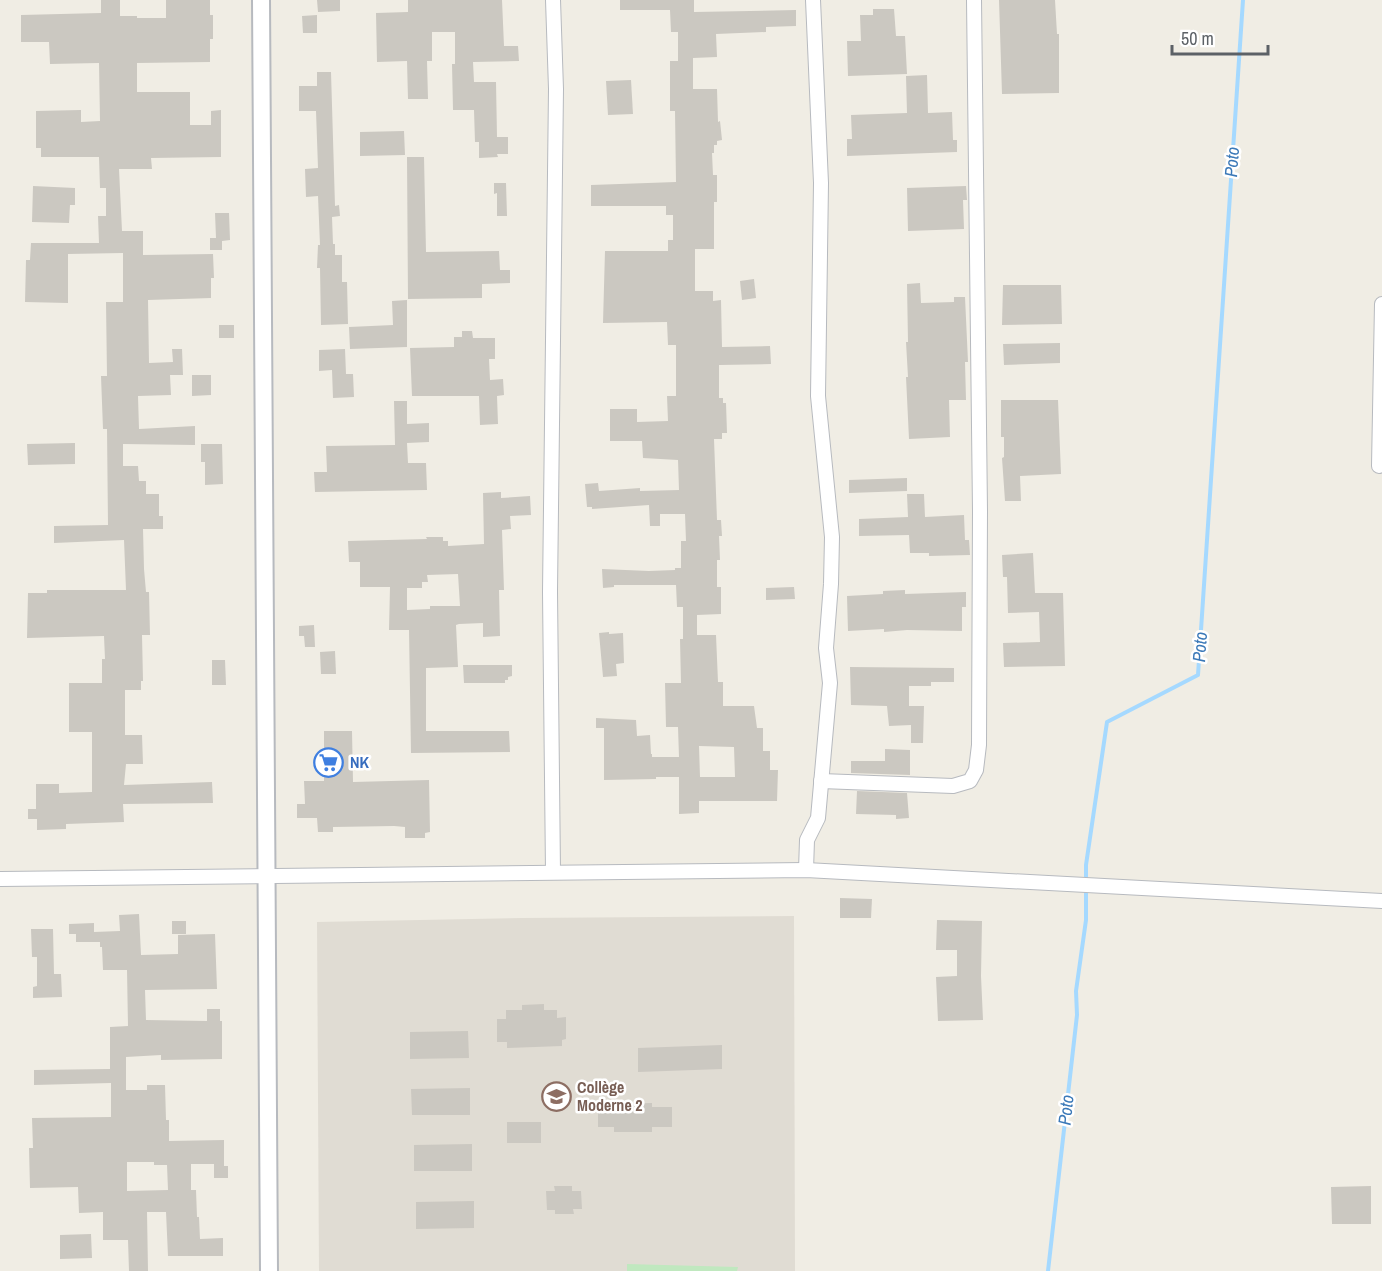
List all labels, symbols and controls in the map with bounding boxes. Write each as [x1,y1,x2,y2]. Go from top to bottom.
scale bar [1172,18,1268,56]
text: 50 m [1181,26,1214,51]
water label: Poto [1218,146,1245,178]
water label: Poto [1186,631,1213,663]
supermarket icon: NK [313,746,345,778]
place label: NK [350,751,369,773]
place label: Collège Moderne 2 [577,1076,643,1116]
school or university icon: Collège Moderne 2 [540,1080,572,1112]
water label: Poto [1051,1094,1080,1126]

